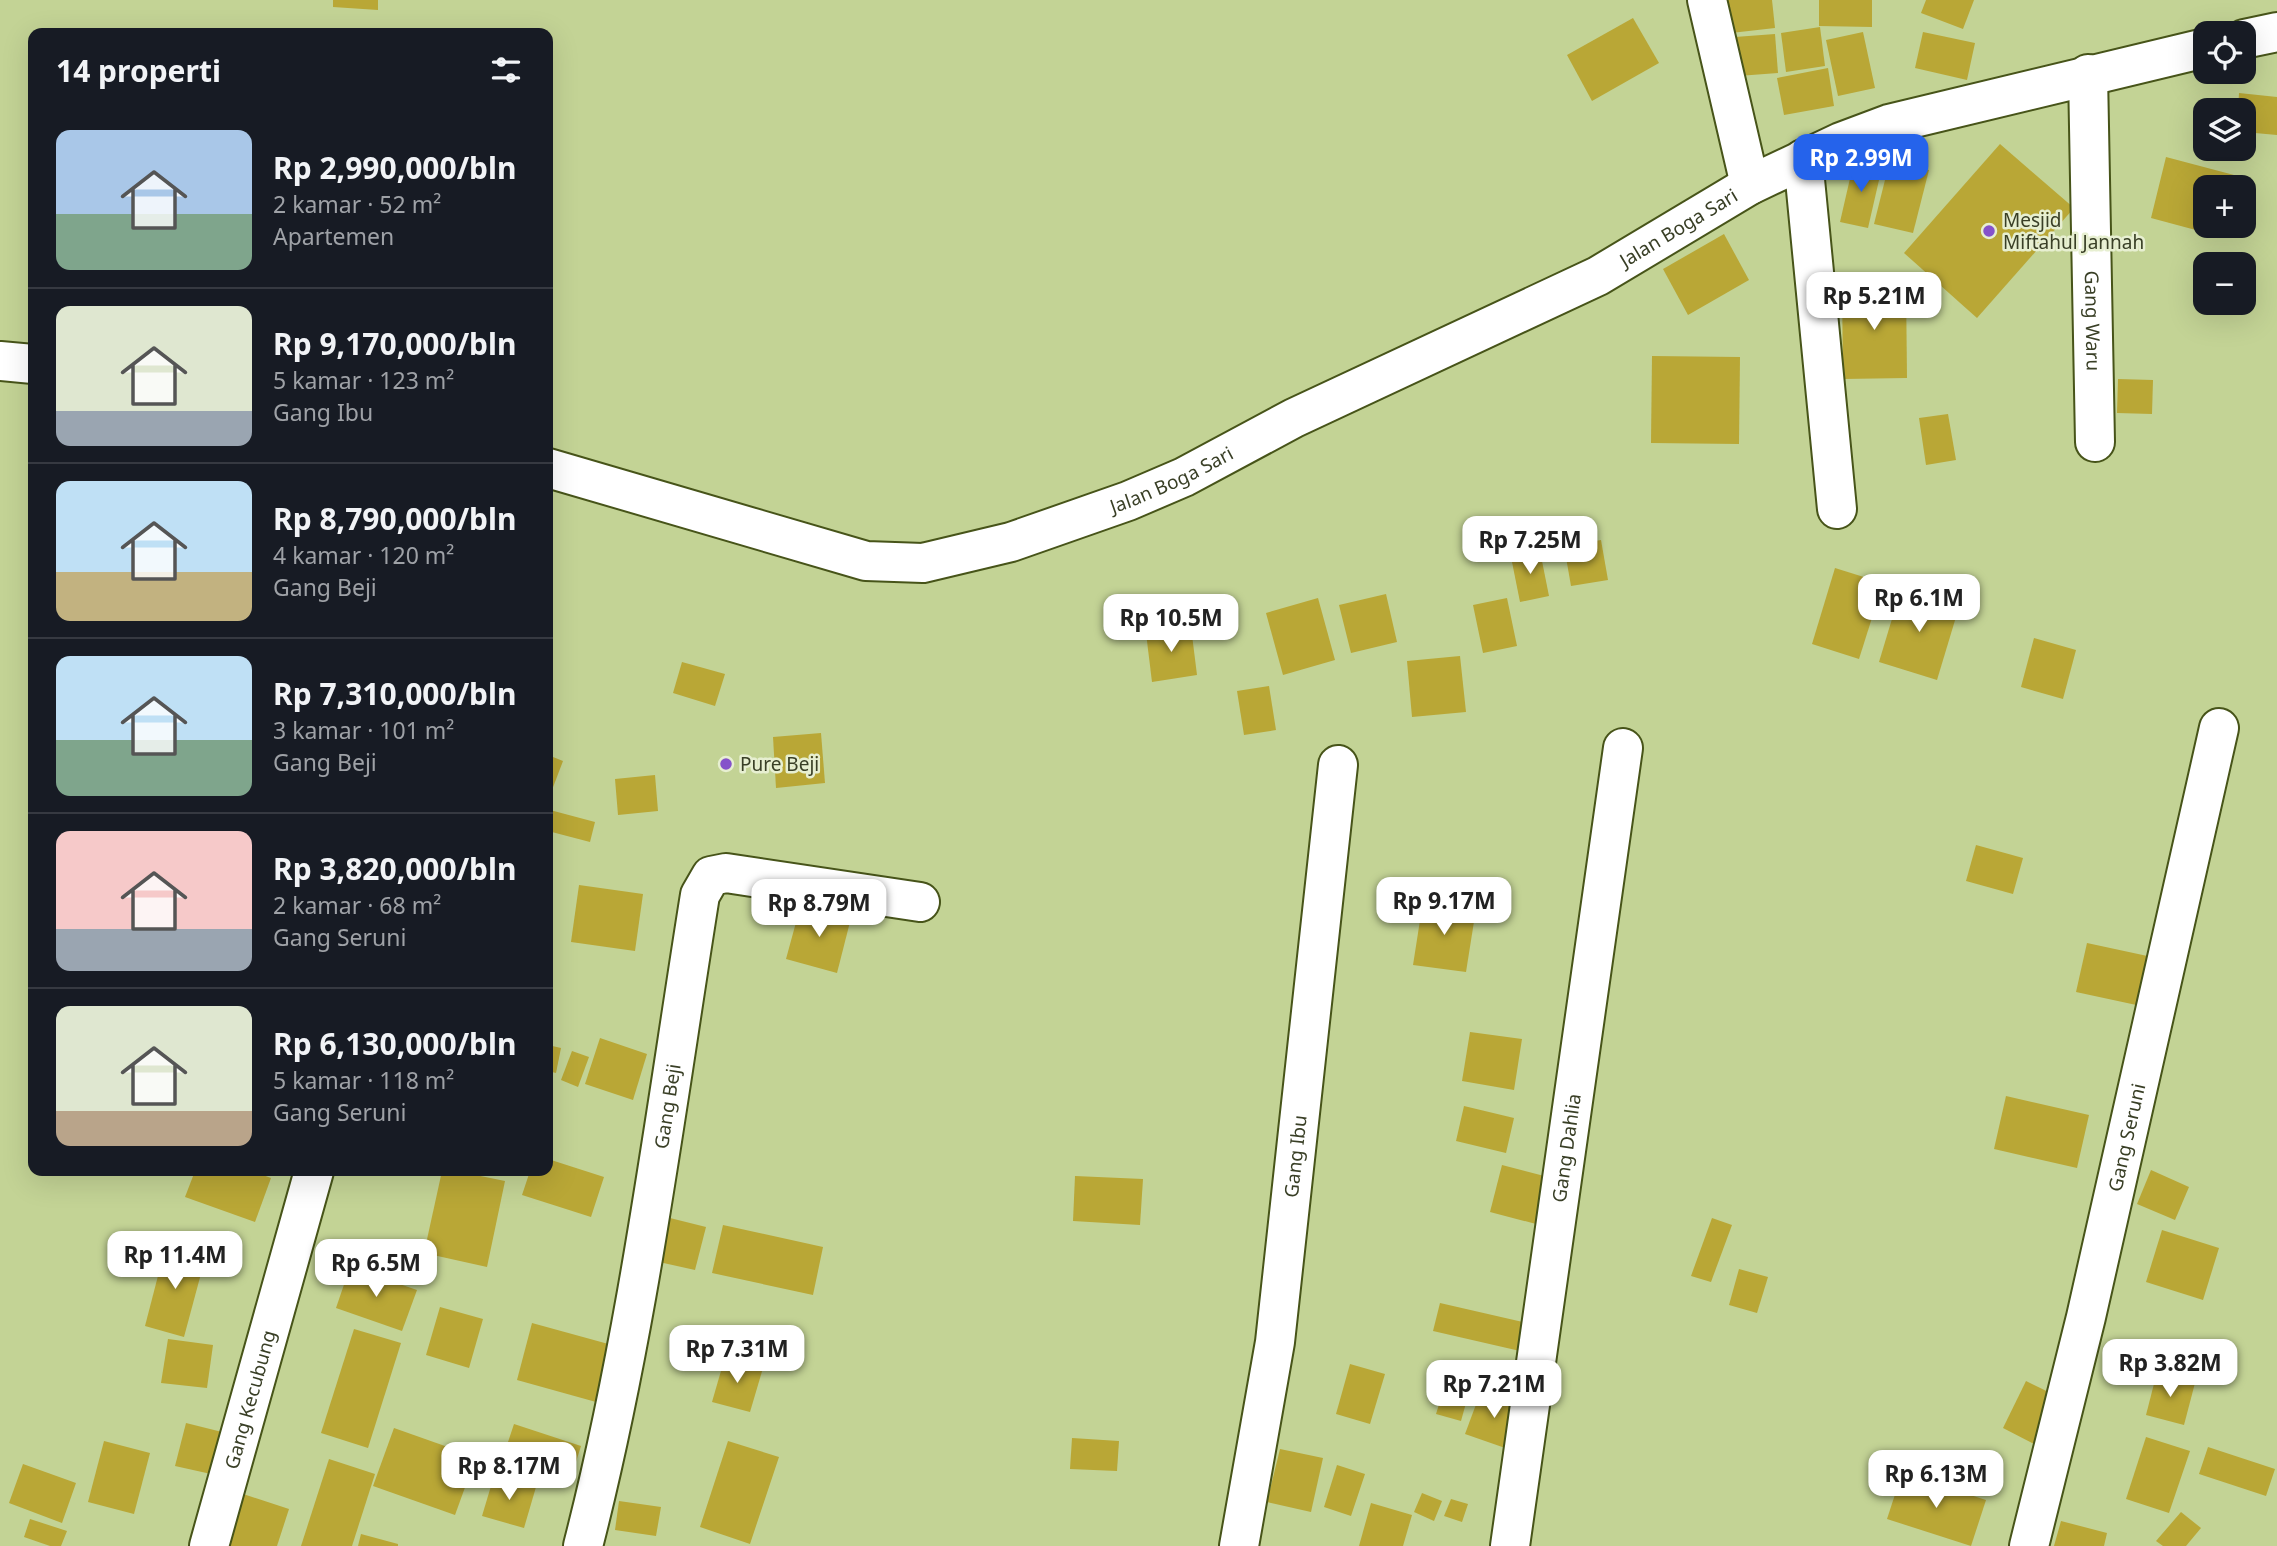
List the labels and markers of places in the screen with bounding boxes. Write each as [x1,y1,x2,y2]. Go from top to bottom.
pin: Rp 2.99M [1789,134,1933,194]
place label: Mesjid Miftahul Jannah [2003,207,2144,255]
marker: Mesjid Miftahul Jannah [1981,223,1997,239]
pin: Rp 5.21M [1802,272,1946,332]
pin: Rp 7.25M [1458,516,1602,576]
pin: Rp 6.1M [1854,574,1984,634]
pin: Rp 10.5M [1099,594,1243,654]
place label: Pure Beji [740,751,819,777]
marker: Pure Beji [718,756,734,772]
pin: Rp 9.17M [1372,878,1516,937]
pin: Rp 8.79M [747,880,891,939]
pin: Rp 11.4M [103,1232,247,1291]
pin: Rp 6.5M [311,1240,441,1299]
pin: Rp 7.31M [665,1326,809,1385]
pin: Rp 3.82M [2098,1340,2242,1399]
pin: Rp 7.21M [1422,1360,1566,1420]
pin: Rp 8.17M [437,1442,581,1502]
pin: Rp 6.13M [1864,1450,2008,1510]

